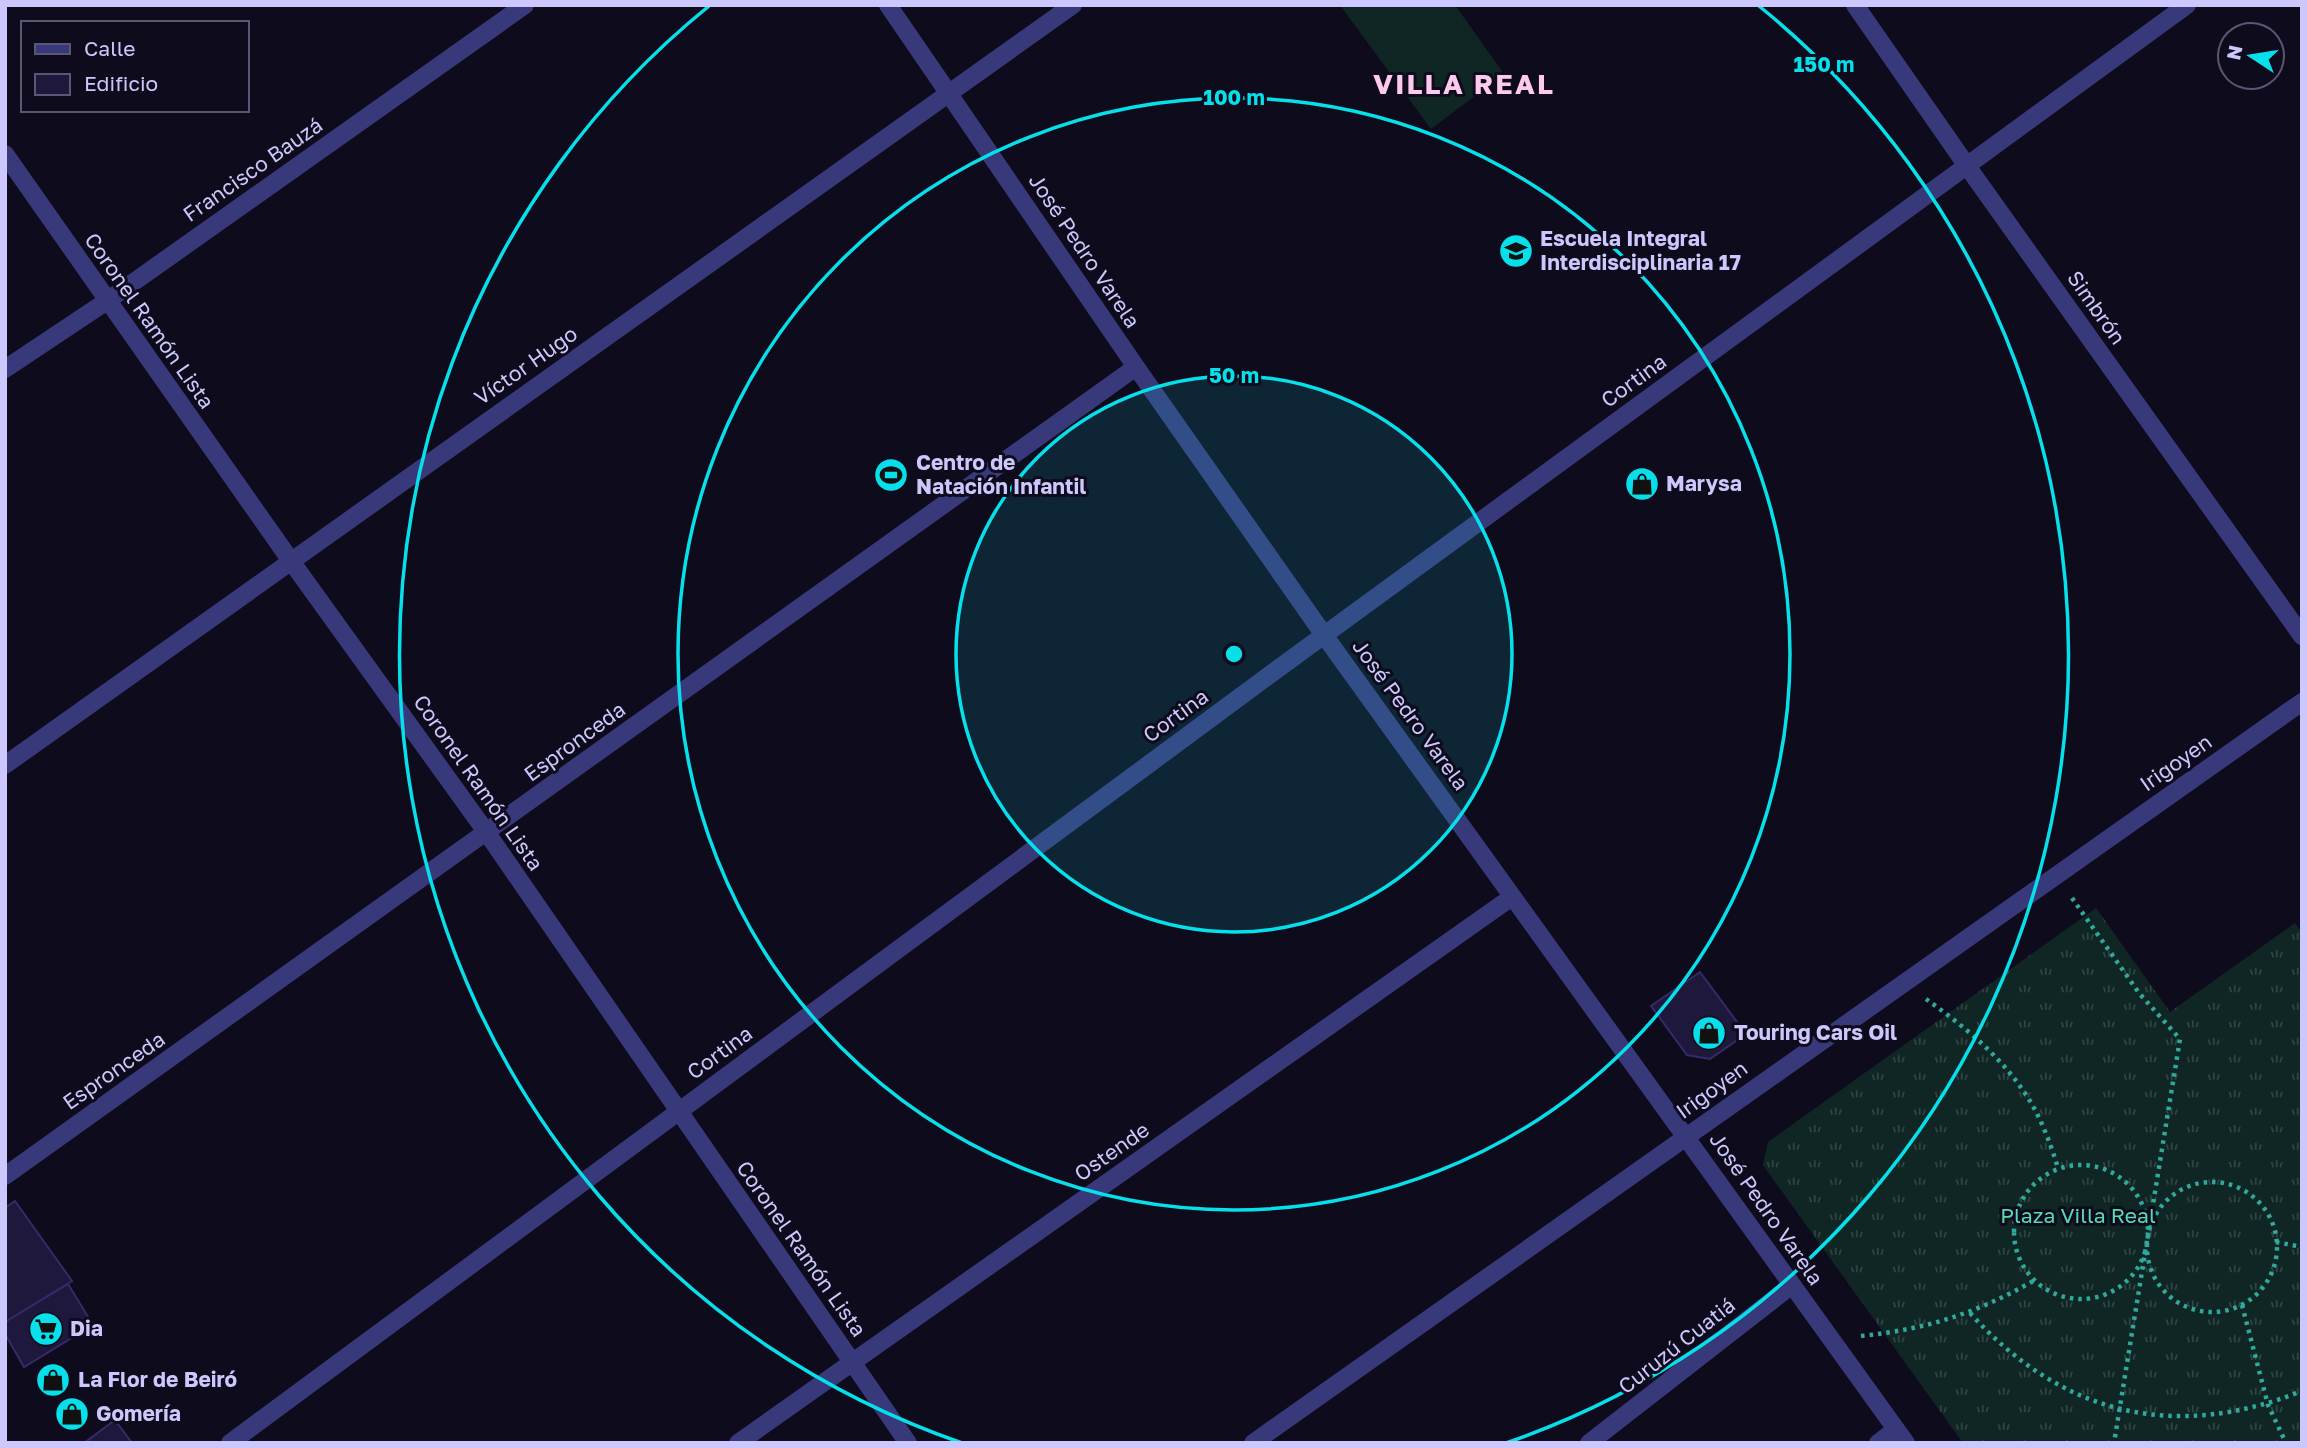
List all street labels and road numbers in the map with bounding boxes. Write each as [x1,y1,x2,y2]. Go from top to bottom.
street label: Francisco Bauzá [178,112,327,227]
street label: José Pedro Varela [1024,168,1146,333]
street label: Coronel Ramón Lista [79,227,220,413]
street label: Simbrón [2062,266,2132,349]
street label: Víctor Hugo [469,320,582,410]
street label: Cortina [1596,348,1671,413]
street label: José Pedro Varela [1347,634,1474,795]
street label: Cortina [1138,683,1213,748]
street label: Coronel Ramón Lista [408,689,549,875]
street label: Espronceda [519,696,630,787]
street label: Irigoyen [2134,728,2216,796]
street label: Cortina [682,1020,757,1085]
street label: Espronceda [57,1025,170,1115]
street label: Irigoyen [1671,1055,1752,1124]
street label: Ostende [1069,1116,1154,1186]
street label: José Pedro Varela [1704,1127,1829,1290]
street label: Coronel Ramón Lista [731,1155,872,1341]
street label: Curuzú Cuatiá [1613,1292,1740,1399]

